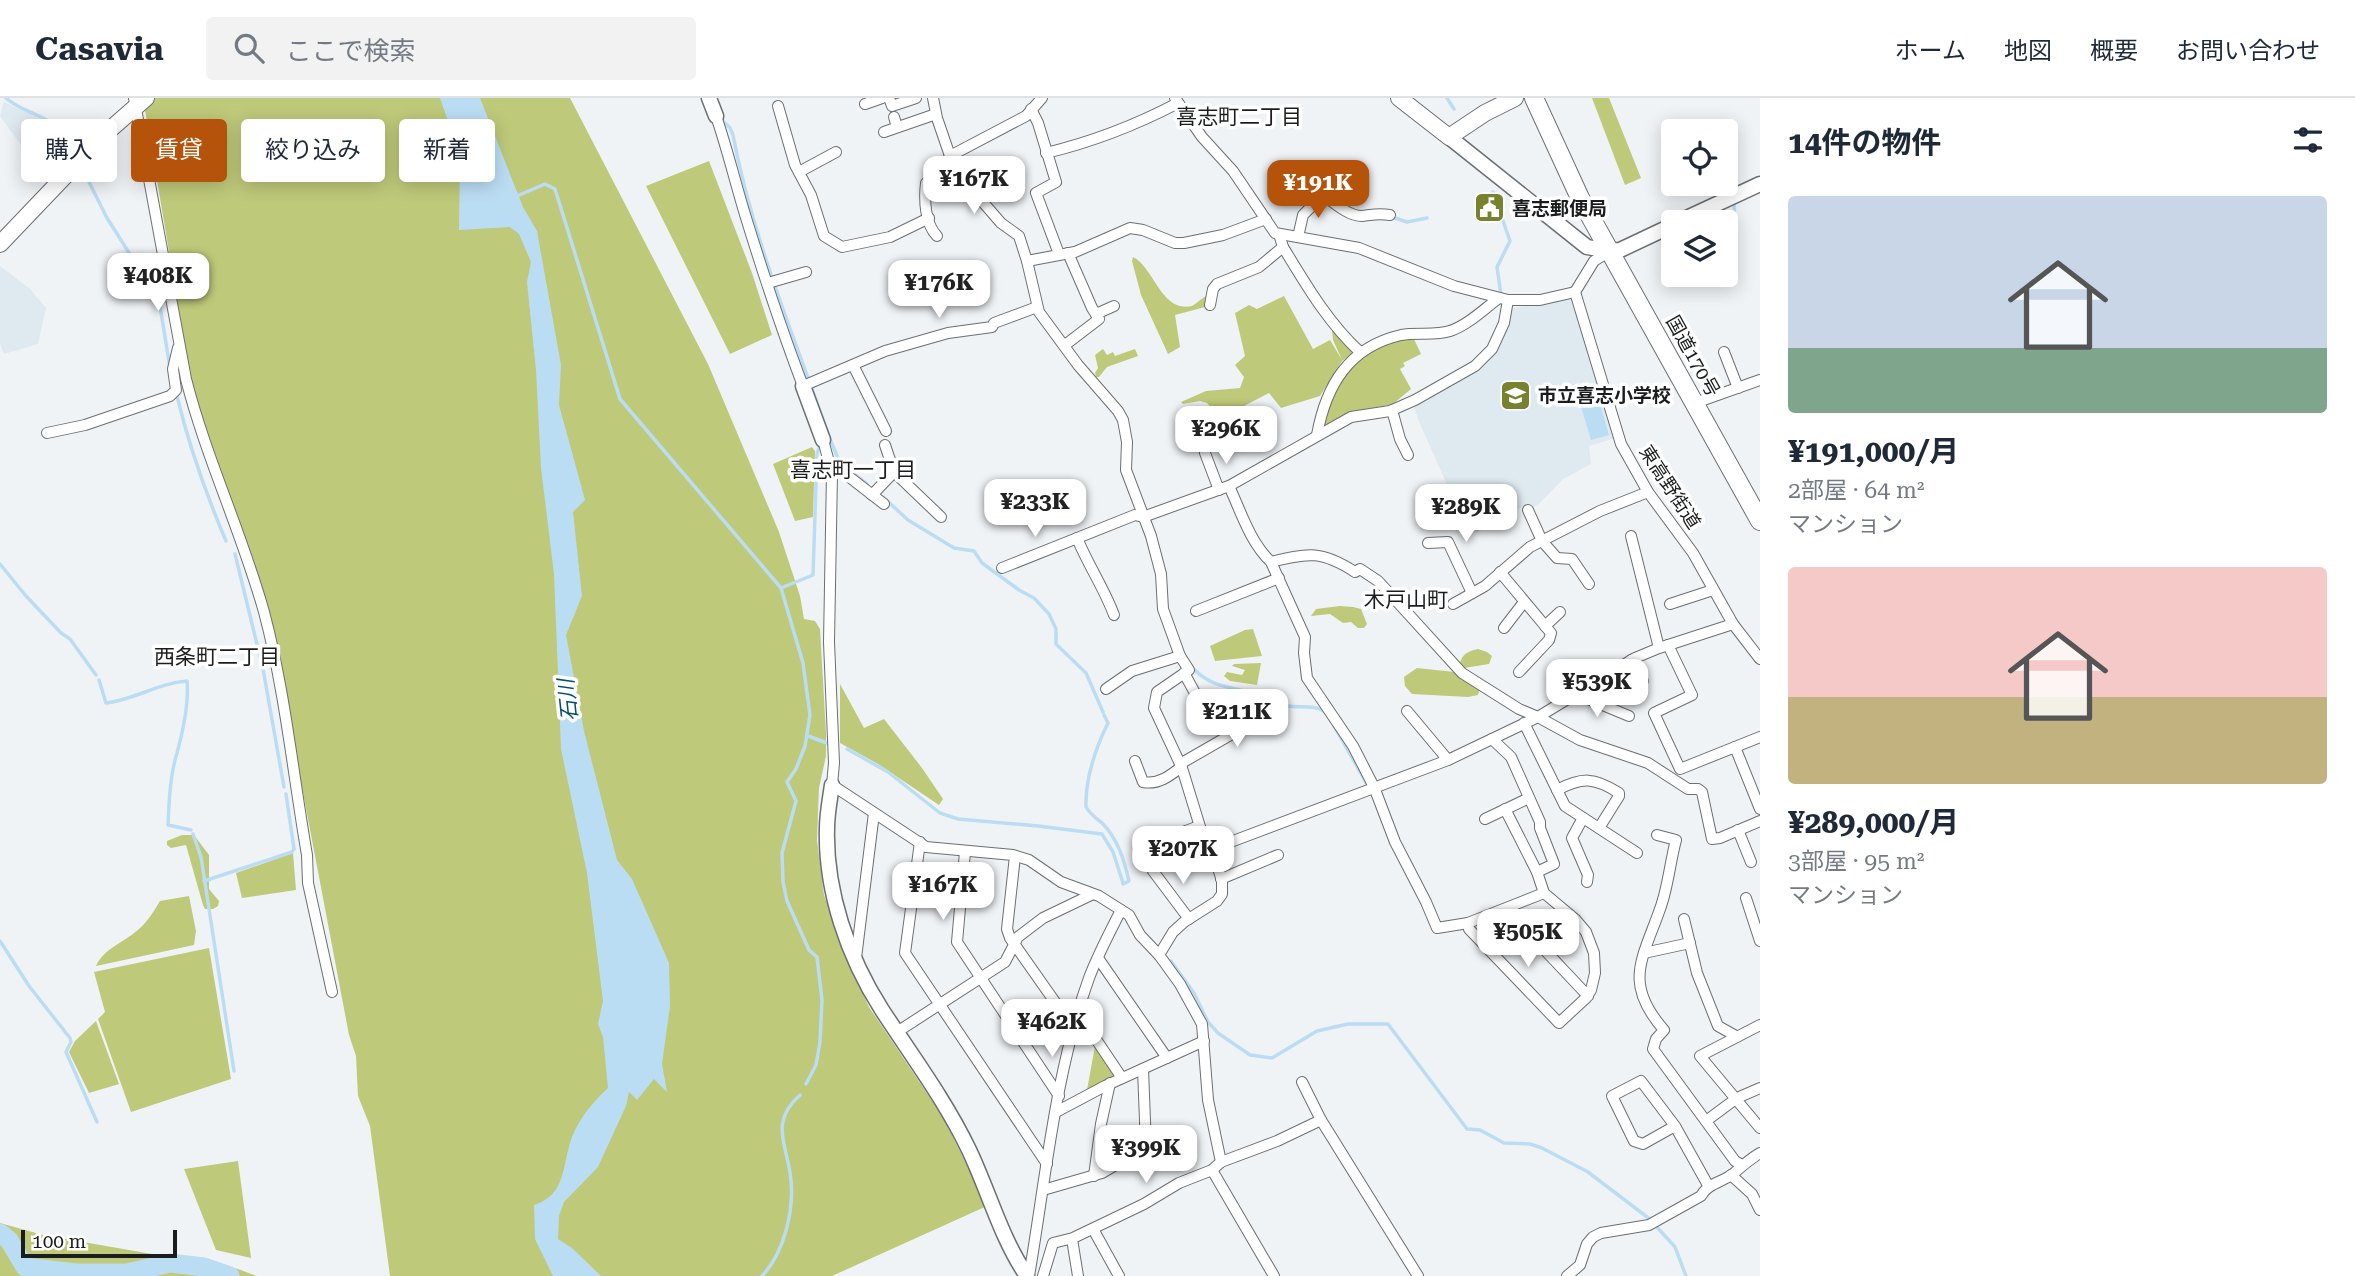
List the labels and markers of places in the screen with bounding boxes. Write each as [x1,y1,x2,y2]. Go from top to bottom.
pin: ¥167K [925,156,1023,216]
pin: ¥191K [1269,160,1367,220]
public building icon: 喜志郵便局 [1472,191,1506,225]
place label: 喜志郵便局 [1512,197,1607,220]
pin: ¥408K [109,254,207,313]
pin: ¥176K [890,260,988,320]
school or university icon: 市立喜志小学校 [1498,378,1532,412]
place label: 市立喜志小学校 [1538,384,1671,407]
pin: ¥296K [1177,406,1275,466]
pin: ¥233K [986,480,1084,539]
pin: ¥289K [1417,484,1515,544]
pin: ¥539K [1548,660,1646,719]
pin: ¥211K [1188,690,1286,749]
pin: ¥207K [1134,826,1232,886]
pin: ¥167K [894,862,992,922]
pin: ¥505K [1479,910,1577,969]
pin: ¥462K [1003,1000,1101,1059]
pin: ¥399K [1097,1126,1195,1185]

